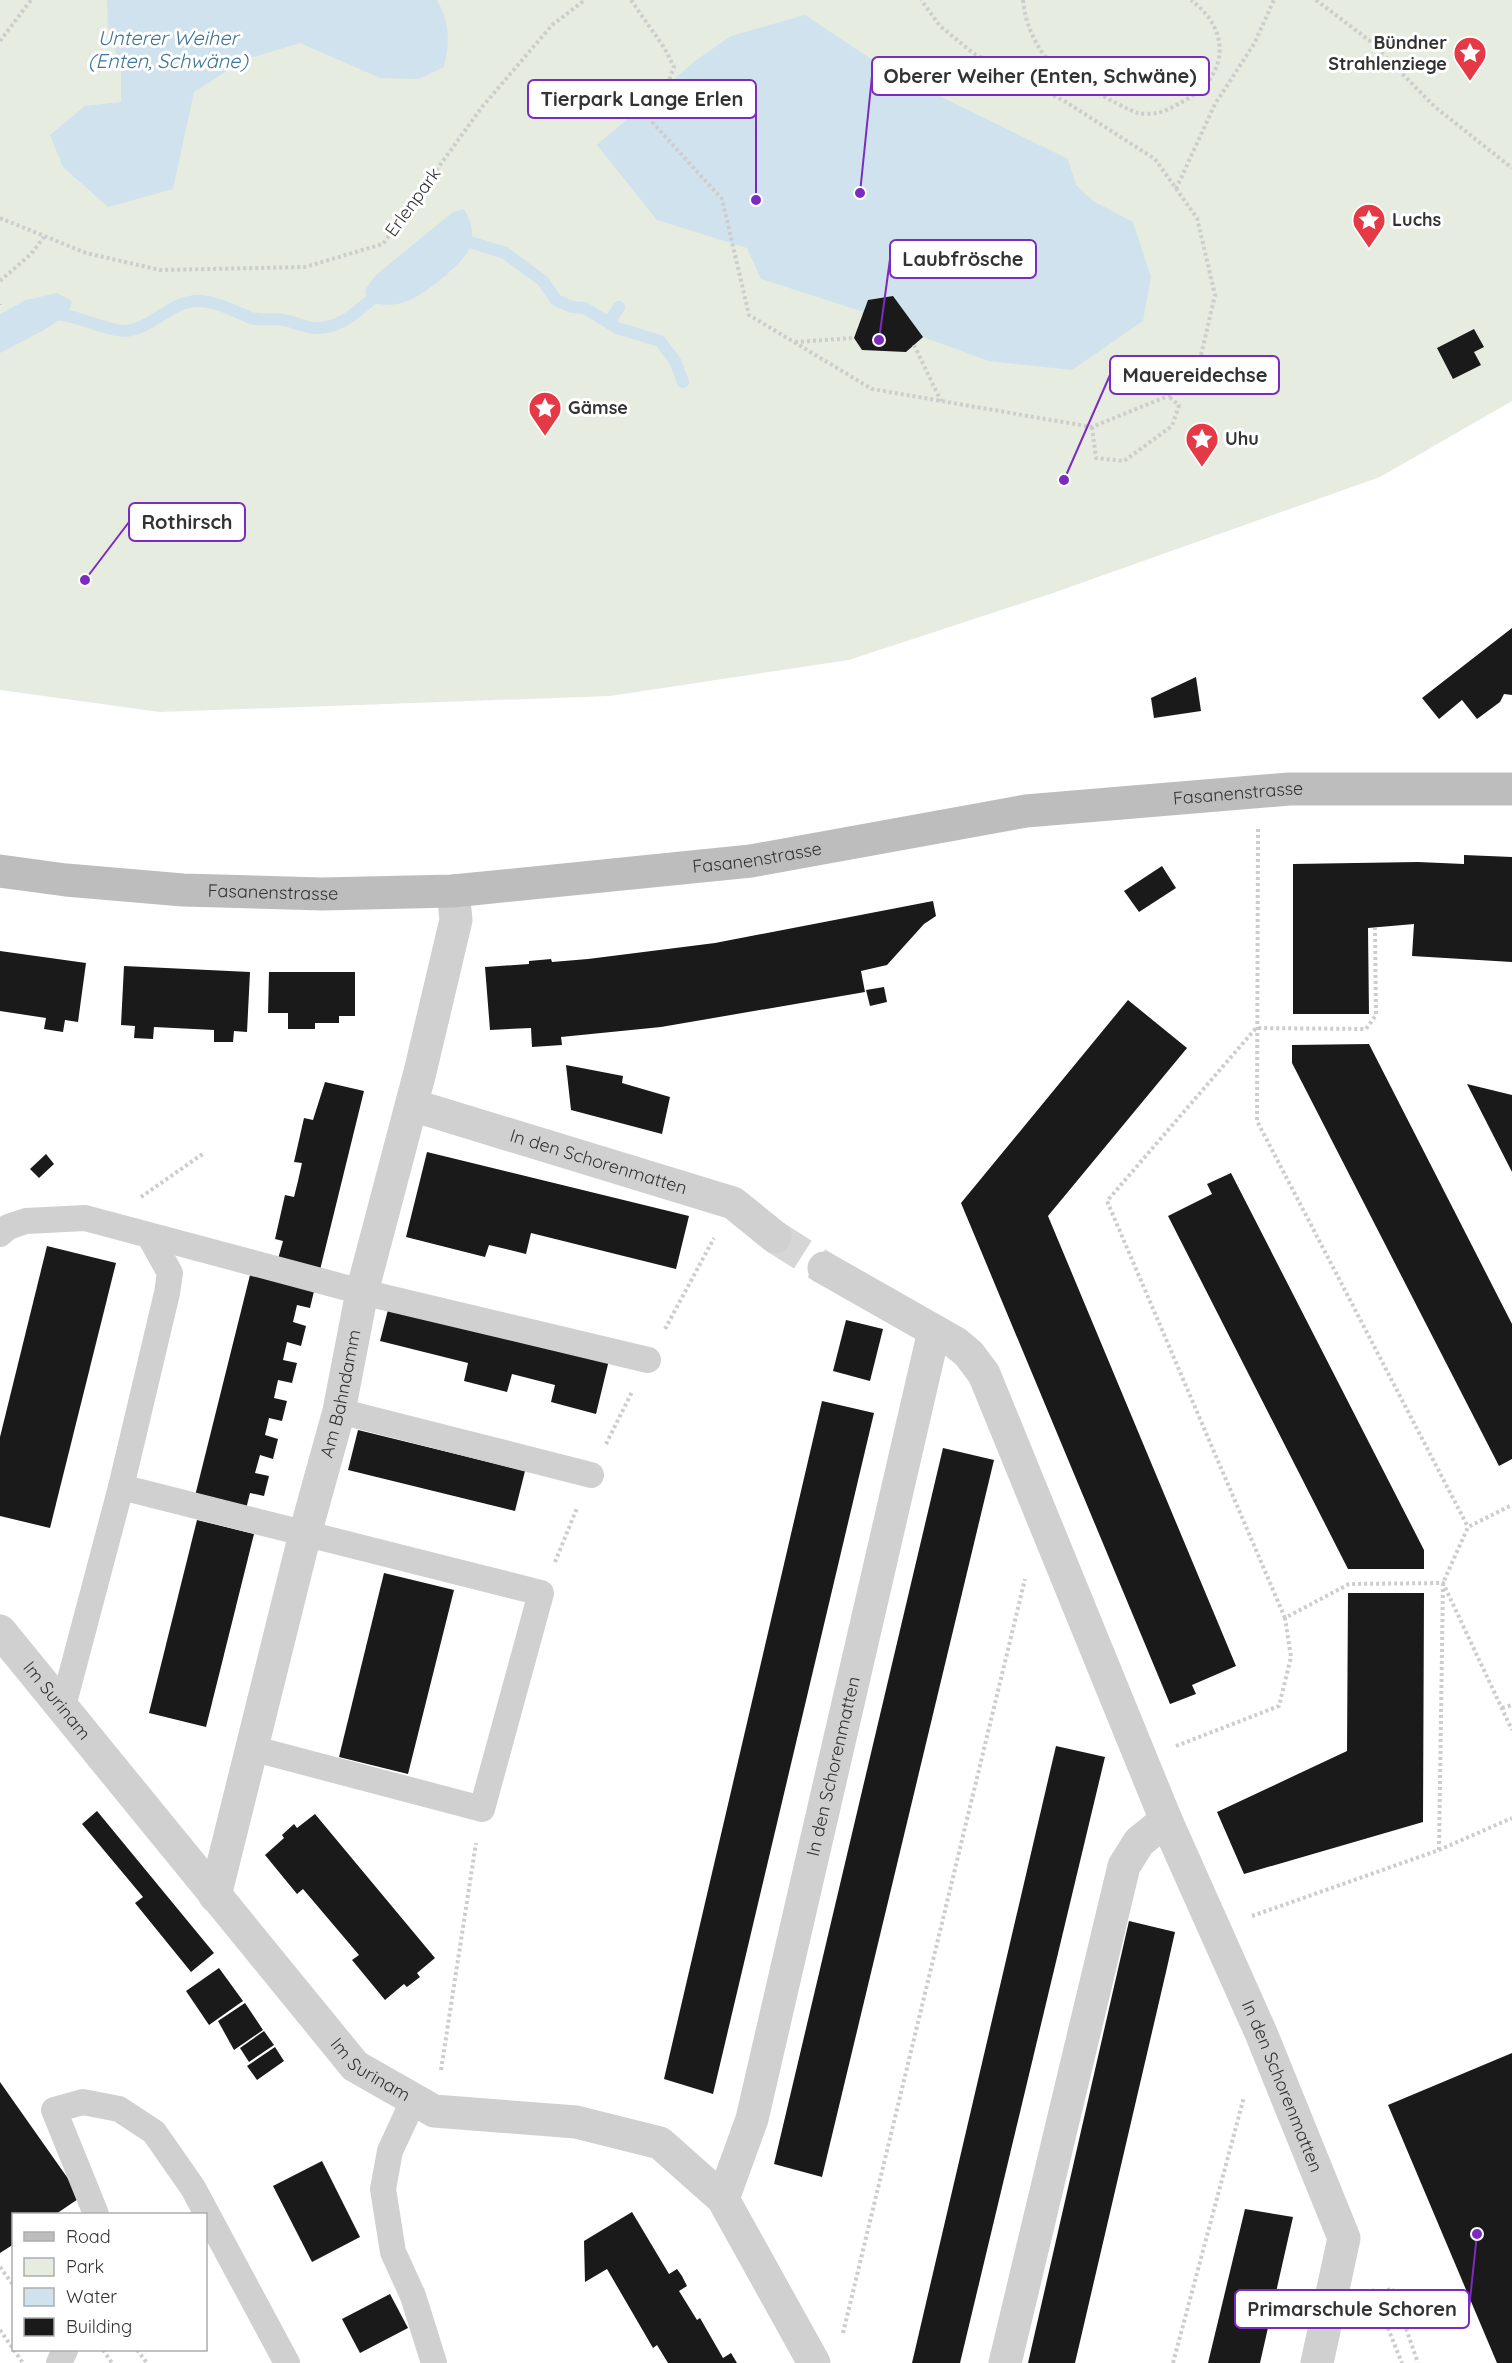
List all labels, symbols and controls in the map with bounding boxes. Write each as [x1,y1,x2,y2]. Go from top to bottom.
water label: Unterer Weiher (Enten, Schwäne) [88,25,249,73]
place label: Bündner Strahlenziege [1328,31,1447,75]
place icon: Bündner Strahlenziege [1452,35,1488,82]
callout: Oberer Weiher (Enten, Schwäne) [872,57,1209,95]
text: Oberer Weiher (Enten, Schwäne) [883,63,1197,88]
callout: Tierpark Lange Erlen [528,80,756,118]
text: Tierpark Lange Erlen [540,86,744,111]
street label: Erlenpark [380,163,445,241]
place icon: Luchs [1351,202,1387,249]
place label: Luchs [1392,208,1442,231]
callout: Laubfrösche [890,240,1036,278]
text: Laubfrösche [902,246,1024,271]
callout: Mauereidechse [1110,356,1279,394]
text: Mauereidechse [1123,362,1267,387]
place icon: Gämse [527,390,563,437]
place label: Gämse [568,396,628,419]
place icon: Uhu [1184,421,1220,468]
place label: Uhu [1225,427,1259,450]
callout: Rothirsch [129,503,245,541]
text: Rothirsch [141,509,233,534]
street label: Fasanenstrasse [1172,777,1303,810]
street label: Fasanenstrasse [691,836,823,878]
street label: Fasanenstrasse [207,879,338,905]
street label: In den Schorenmatten [507,1124,690,1199]
street label: Am Bahndamm [315,1327,366,1460]
street label: Im Surinam [18,1656,96,1744]
street label: In den Schorenmatten [801,1674,865,1858]
street label: In den Schorenmatten [1237,1996,1328,2175]
street label: Im Surinam [326,2033,415,2106]
legend [12,2213,207,2351]
text: Road [66,2225,111,2248]
text: Park [66,2255,104,2278]
text: Water [66,2285,117,2308]
callout: Primarschule Schoren [1235,2290,1469,2328]
text: Primarschule Schoren [1247,2296,1457,2321]
text: Building [66,2315,132,2338]

